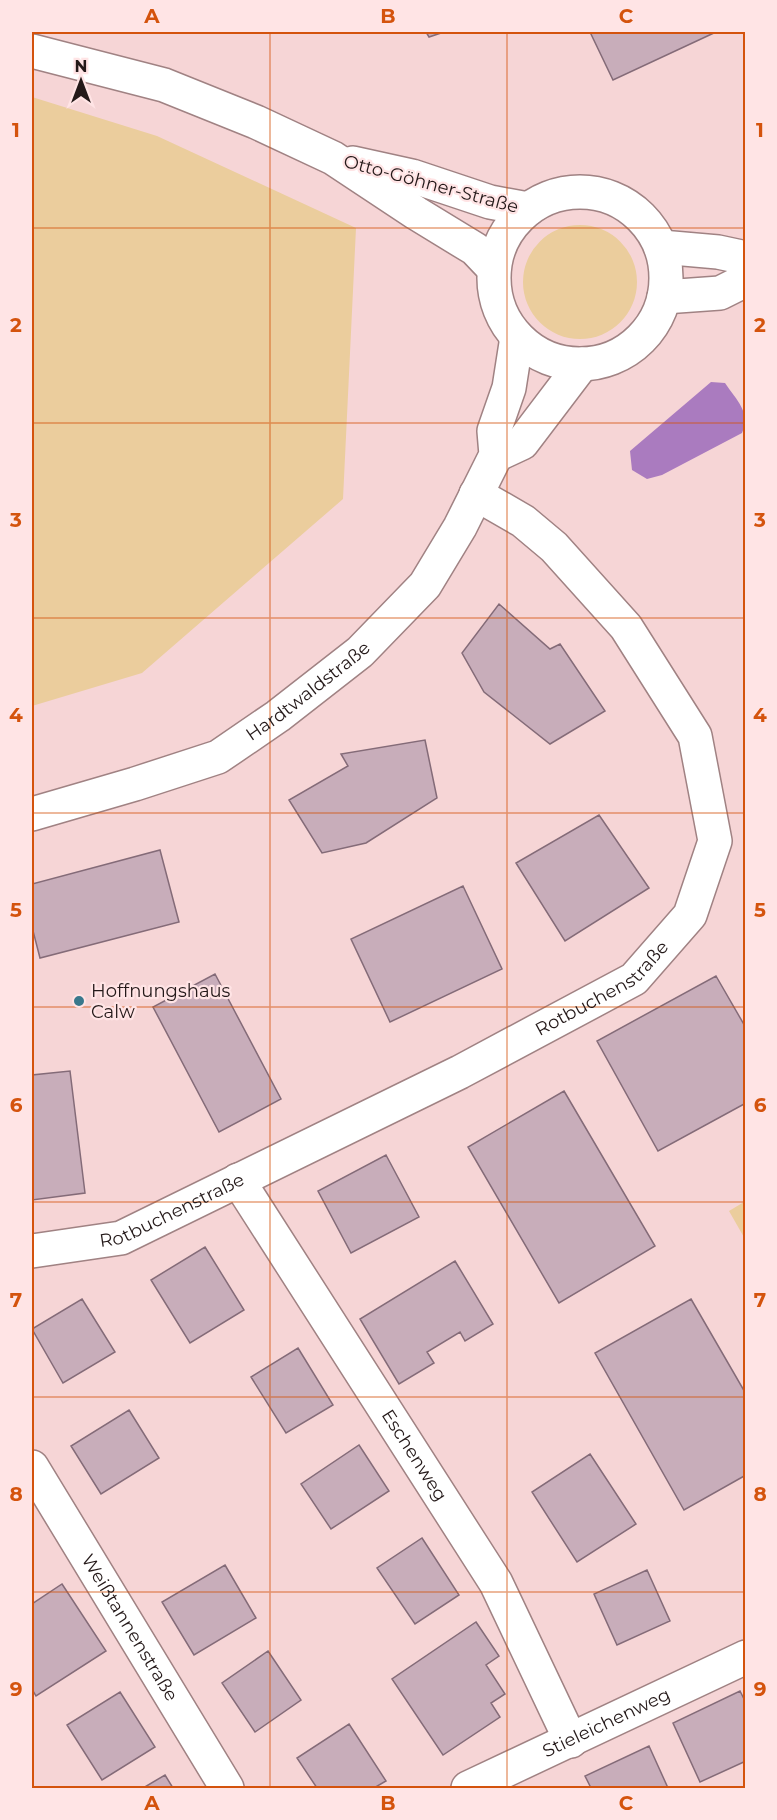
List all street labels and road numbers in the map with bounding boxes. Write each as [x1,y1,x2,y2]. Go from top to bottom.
street label: Otto-Göhner-Straße [341,150,521,218]
street label: Hardtwaldstraße [242,637,375,746]
street label: Rotbuchenstraße [531,936,673,1041]
street label: Rotbuchenstraße [98,1168,248,1252]
street label: Eschenweg [377,1405,452,1505]
street label: Weißtannenstraße [77,1550,183,1705]
street label: Stieleichenweg [539,1683,674,1762]

